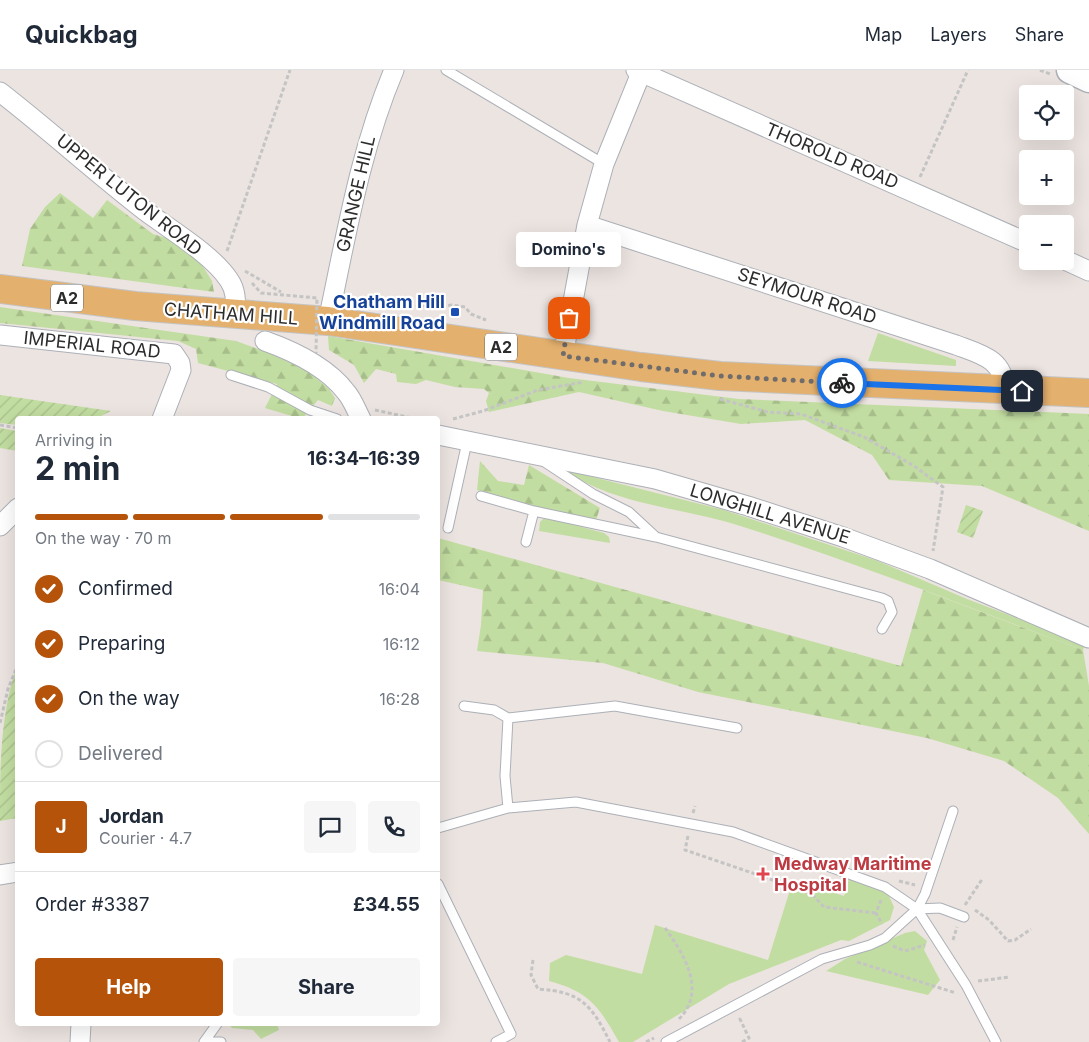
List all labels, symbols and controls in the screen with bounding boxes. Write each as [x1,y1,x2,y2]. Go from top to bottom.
text: Quickbag [25,20,138,49]
text: Map [865,24,902,45]
text: Layers [930,24,987,45]
text: Share [1015,24,1064,45]
map controls [1019,85,1074,270]
button: locate [1019,85,1074,140]
street label: THOROLD ROAD [763,118,902,193]
street label: UPPER LUTON ROAD [52,129,206,260]
street label: GRANGE HILL [332,134,379,254]
button: + [1019,150,1074,205]
button: − [1019,215,1074,270]
callout: Domino's [516,233,622,268]
text: Domino's [531,239,606,259]
street label: SEYMOUR ROAD [735,263,879,328]
road number: A2 [51,284,83,312]
place label: Chatham Hill Windmill Road [319,291,445,333]
pin [548,297,590,339]
street label: CHATHAM HILL [163,298,299,329]
icon: bag [555,304,583,332]
marker: Chatham Hill Windmill Road [449,306,461,318]
street label: IMPERIAL ROAD [23,327,162,362]
road number: A2 [485,334,517,360]
courier [817,358,867,408]
icon: bike [828,369,856,397]
pin [1001,370,1043,412]
icon: home [1008,377,1036,405]
text: Arriving in [35,430,112,450]
text: 16:34–16:39 [307,447,420,470]
text: 2 min [35,449,121,488]
street label: LONGHILL AVENUE [688,479,853,548]
text: On the way · 70 m [35,528,172,548]
icon: check [35,575,63,603]
text: Confirmed [78,577,173,600]
text: 16:04 [379,579,420,599]
icon: check [35,630,63,658]
text: Preparing [78,632,165,655]
text: 16:12 [383,634,420,654]
icon: check [35,685,63,713]
text: On the way [78,687,180,710]
text: 16:28 [379,689,420,709]
text: Delivered [78,742,163,765]
button: chat [304,801,356,853]
button: phone [368,801,420,853]
text: Jordan [99,805,164,828]
text: J [55,815,67,838]
text: Courier · 4.7 [99,828,192,848]
place label: Medway Maritime Hospital [774,853,932,895]
marker: Medway Maritime Hospital [756,867,770,881]
text: Order #3387 [35,893,150,916]
text: £34.55 [353,893,420,916]
button: Help [35,958,223,1016]
button: Share [233,958,420,1016]

